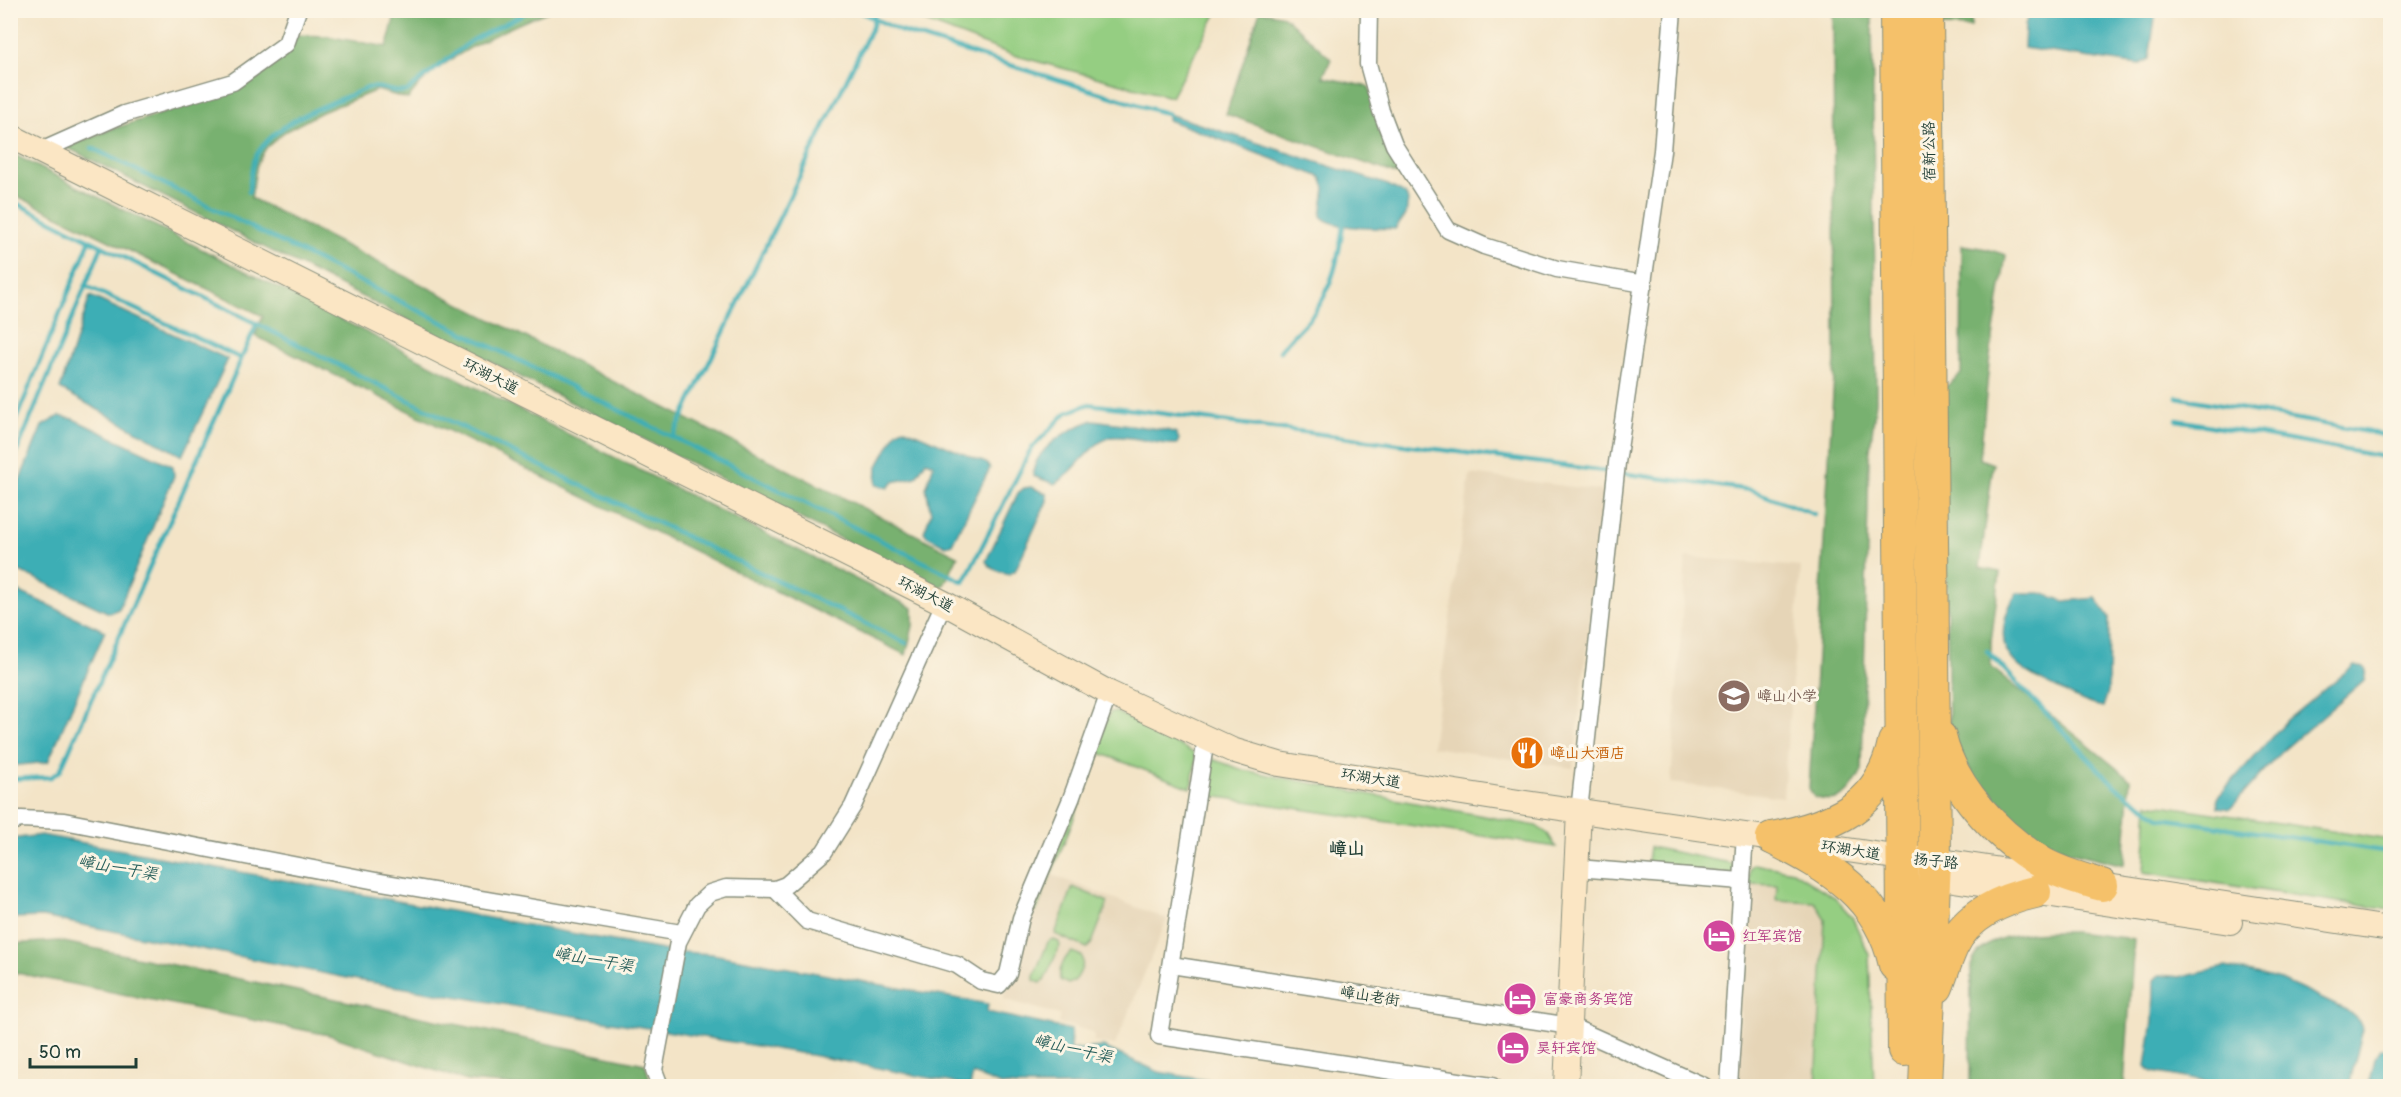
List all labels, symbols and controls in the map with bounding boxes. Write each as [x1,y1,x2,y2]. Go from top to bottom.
street label: 宿新公路 [1919,121,1940,181]
street label: 环湖大道 [460,354,522,399]
street label: 环湖大道 [895,572,957,617]
school or university icon: 嶂山小学 [1716,678,1752,714]
place label: 嶂山小学 [1757,687,1817,706]
restaurant icon: 嶂山大酒店 [1509,735,1545,771]
place label: 嶂山大酒店 [1550,744,1625,763]
street label: 环湖大道 [1340,764,1402,793]
street label: 环湖大道 [1820,836,1882,865]
district label: 嶂山 [1329,838,1365,861]
street label: 扬子路 [1913,850,1959,873]
water label: 嶂山一干渠 [77,851,161,885]
hotel icon: 红军宾馆 [1701,918,1737,954]
place label: 红军宾馆 [1742,927,1802,946]
water label: 嶂山一干渠 [553,943,637,977]
hotel icon: 富豪商务宾馆 [1502,981,1538,1017]
street label: 嶂山老街 [1339,982,1401,1011]
place label: 富豪商务宾馆 [1543,990,1633,1009]
water label: 嶂山一干渠 [1032,1030,1116,1068]
hotel icon: 昊轩宾馆 [1495,1030,1531,1066]
scale bar [30,1031,136,1069]
place label: 昊轩宾馆 [1536,1039,1596,1058]
text: 50 m [39,1041,81,1064]

